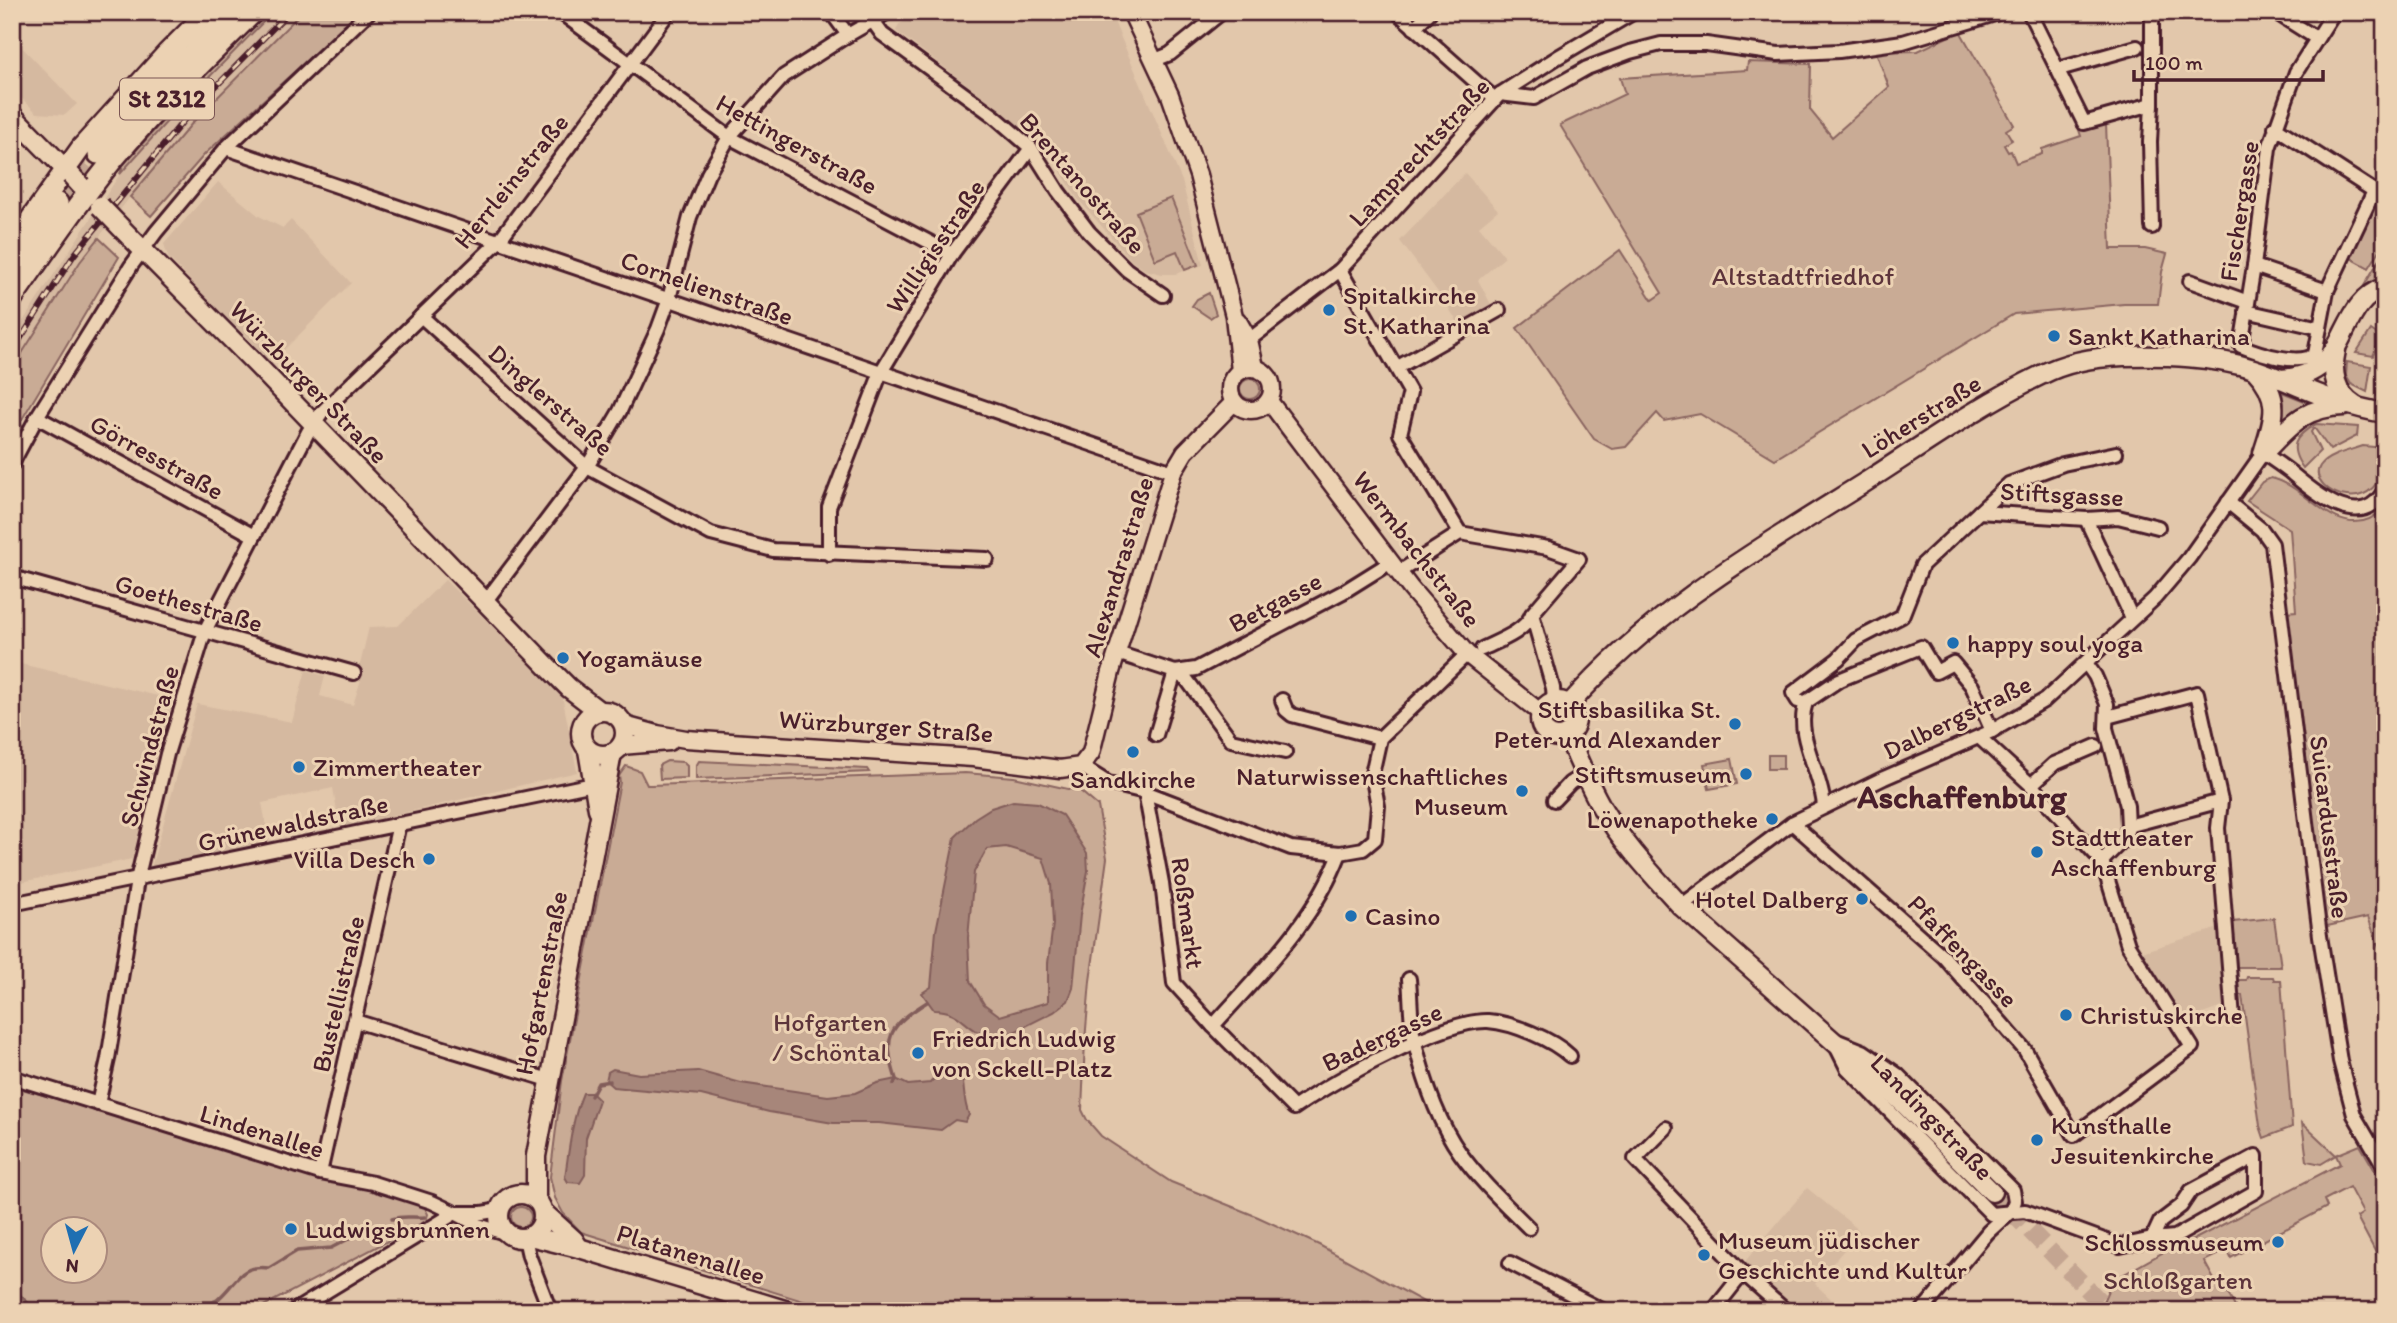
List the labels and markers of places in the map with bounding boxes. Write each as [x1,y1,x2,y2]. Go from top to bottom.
place label: Spitalkirche St. Katharina [1343,279,1491,341]
marker: Spitalkirche St. Katharina [1321,302,1337,318]
place label: Sankt Katharina [2068,320,2250,352]
marker: Sankt Katharina [2046,328,2062,344]
place label: happy soul yoga [1967,627,2143,659]
marker: happy soul yoga [1945,635,1961,651]
place label: Yogamäuse [577,642,703,674]
marker: Yogamäuse [555,650,571,666]
place label: Stiftsbasilika St. Peter und Alexander [1494,693,1722,755]
marker: Stiftsbasilika St. Peter und Alexander [1727,716,1743,732]
marker: Sandkirche [1125,744,1141,760]
place label: Zimmertheater [313,751,482,783]
place label: Stiftsmuseum [1575,758,1732,790]
marker: Zimmertheater [291,759,307,775]
place label: Naturwissenschaftliches Museum [1236,760,1508,822]
place label: Sandkirche [1070,763,1196,795]
marker: Stiftsmuseum [1738,766,1754,782]
marker: Naturwissenschaftliches Museum [1514,783,1530,799]
place label: Löwenapotheke [1587,803,1758,835]
marker: Löwenapotheke [1764,811,1780,827]
place label: Stadttheater Aschaffenburg [2051,821,2217,883]
place label: Villa Desch [294,843,415,875]
marker: Stadttheater Aschaffenburg [2029,844,2045,860]
marker: Villa Desch [421,851,437,867]
place label: Hotel Dalberg [1695,883,1849,915]
marker: Hotel Dalberg [1854,891,1870,907]
place label: Casino [1365,900,1441,932]
marker: Casino [1343,908,1359,924]
place label: Christuskirche [2080,999,2243,1031]
marker: Christuskirche [2058,1007,2074,1023]
place label: Friedrich Ludwig von Sckell-Platz [932,1022,1116,1084]
marker: Friedrich Ludwig von Sckell-Platz [910,1045,926,1061]
place label: Kunsthalle Jesuitenkirche [2051,1109,2214,1171]
marker: Kunsthalle Jesuitenkirche [2029,1132,2045,1148]
place label: Ludwigsbrunnen [305,1213,490,1245]
marker: Ludwigsbrunnen [283,1221,299,1237]
place label: Museum jüdischer Geschichte und Kultur [1718,1224,1967,1286]
place label: Schlossmuseum [2085,1226,2264,1258]
marker: Schlossmuseum [2270,1234,2286,1250]
marker: Museum jüdischer Geschichte und Kultur [1696,1247,1712,1263]

